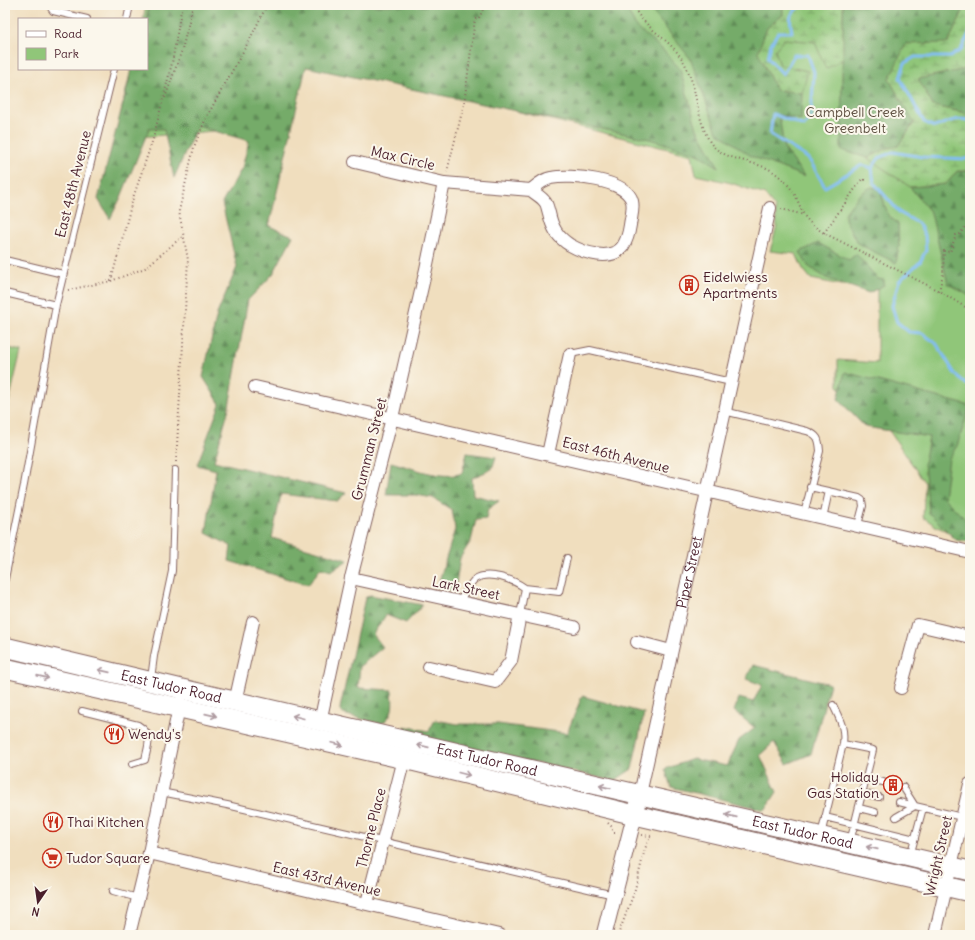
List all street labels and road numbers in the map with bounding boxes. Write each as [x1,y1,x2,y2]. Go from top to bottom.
street label: East 48th Avenue [51,129,95,239]
street label: Max Circle [369,142,437,174]
street label: Grumman Street [348,395,391,502]
street label: East 46th Avenue [561,433,671,477]
street label: Piper Street [672,534,706,610]
street label: Lark Street [430,572,502,604]
street label: East Tudor Road [119,666,224,707]
street label: East Tudor Road [435,739,539,780]
street label: Thorne Place [352,786,390,870]
street label: East Tudor Road [750,812,855,853]
street label: Wright Street [920,814,956,898]
street label: East 43rd Avenue [271,858,383,900]

